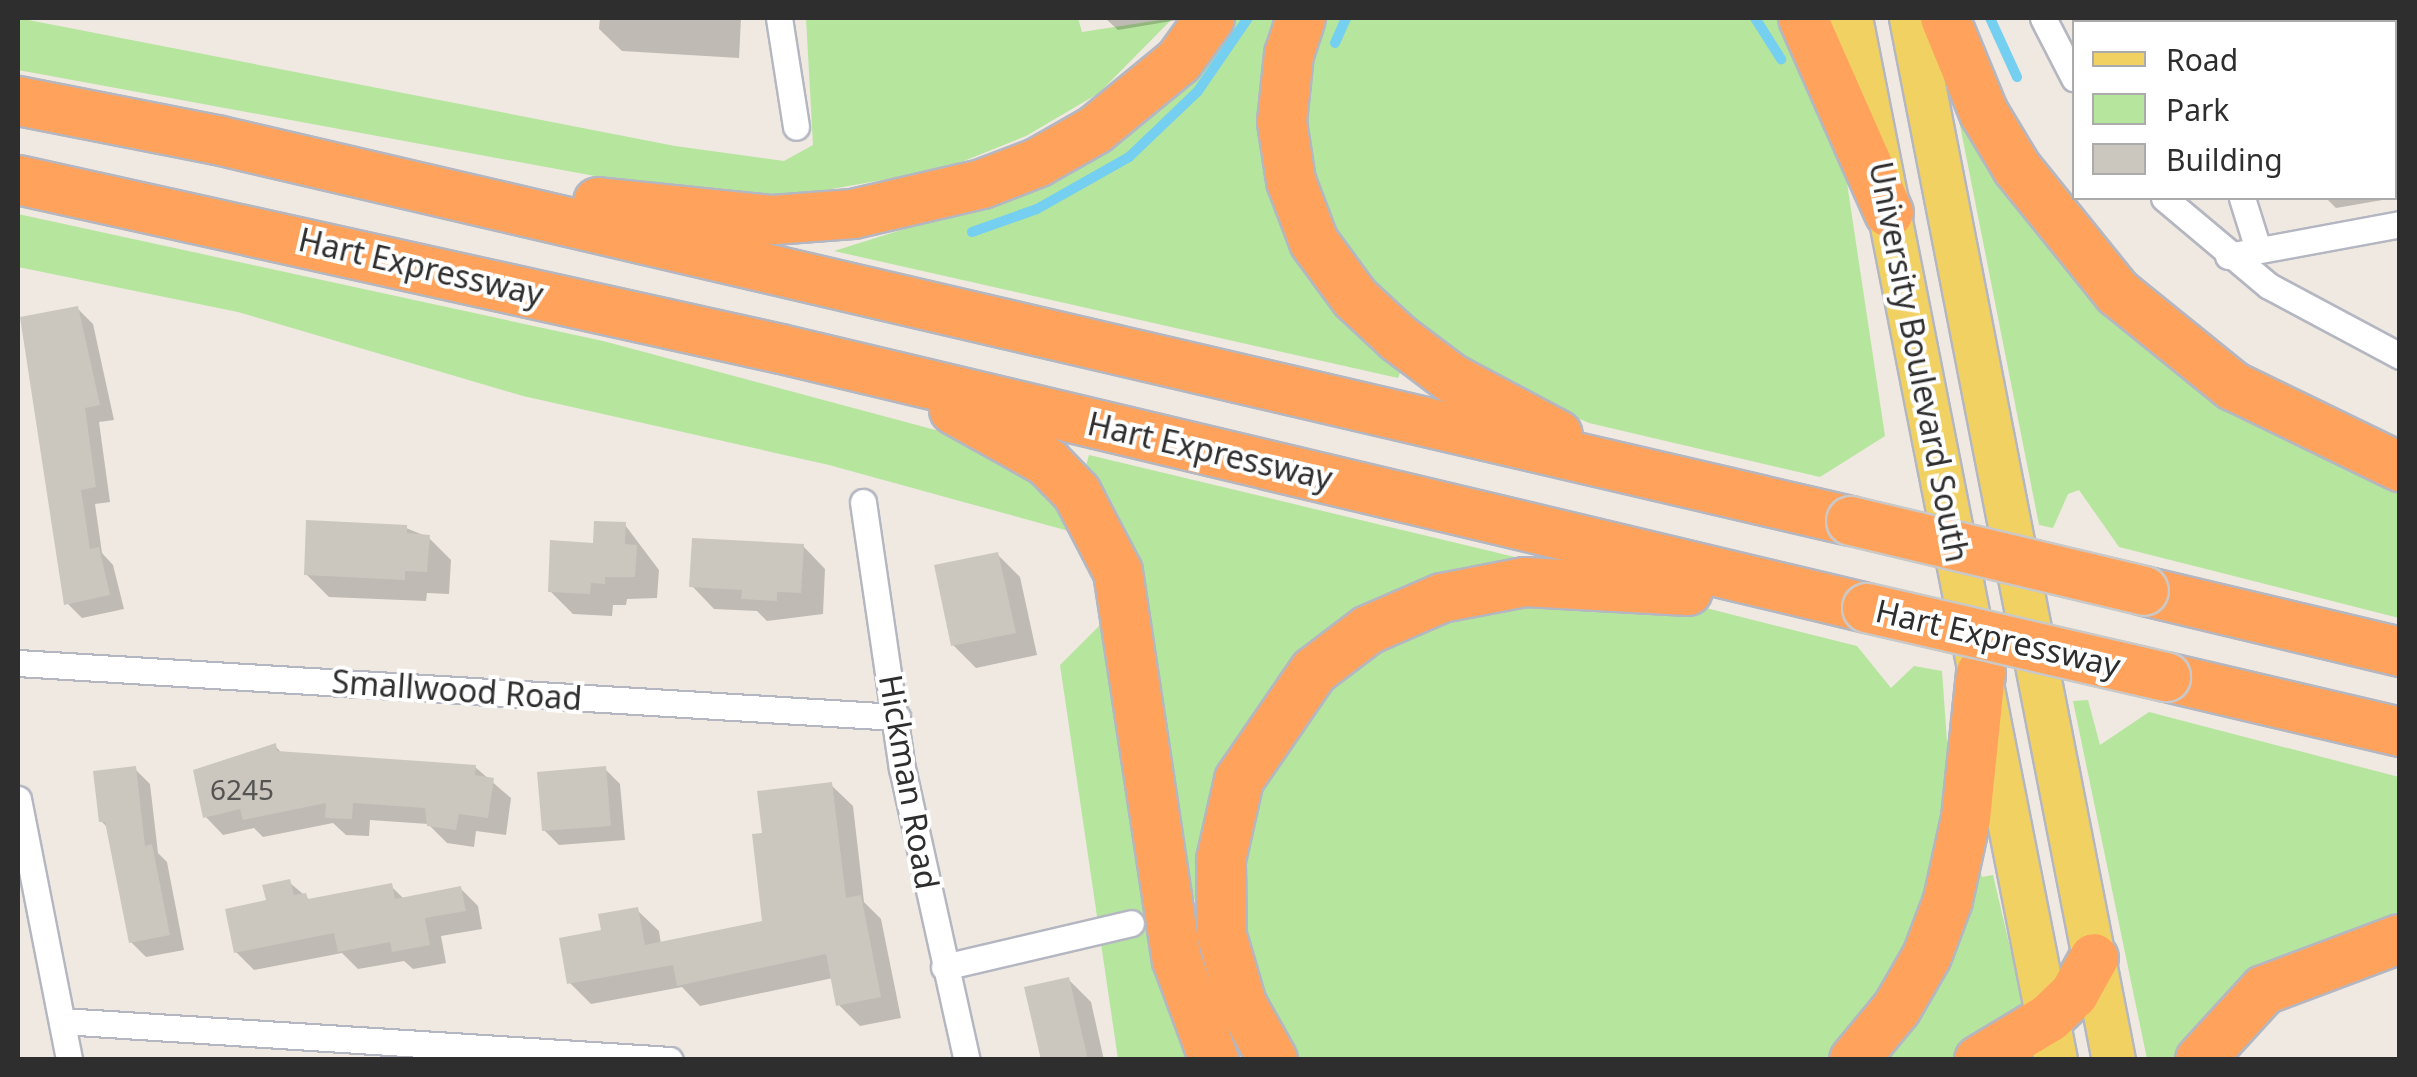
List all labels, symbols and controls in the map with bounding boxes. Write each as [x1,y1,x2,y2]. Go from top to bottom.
legend [2072,20,2397,200]
text: Road [2166,39,2238,80]
text: Park [2166,89,2229,130]
text: Building [2166,139,2283,180]
street label: University Boulevard South [1861,159,1977,565]
street label: Hart Expressway [295,220,547,314]
street label: Hart Expressway [1084,404,1336,498]
street label: Hart Expressway [1872,591,2124,685]
street label: Smallwood Road [331,662,583,718]
street label: Hickman Road [871,672,947,892]
house number: 6245 [210,772,274,806]

